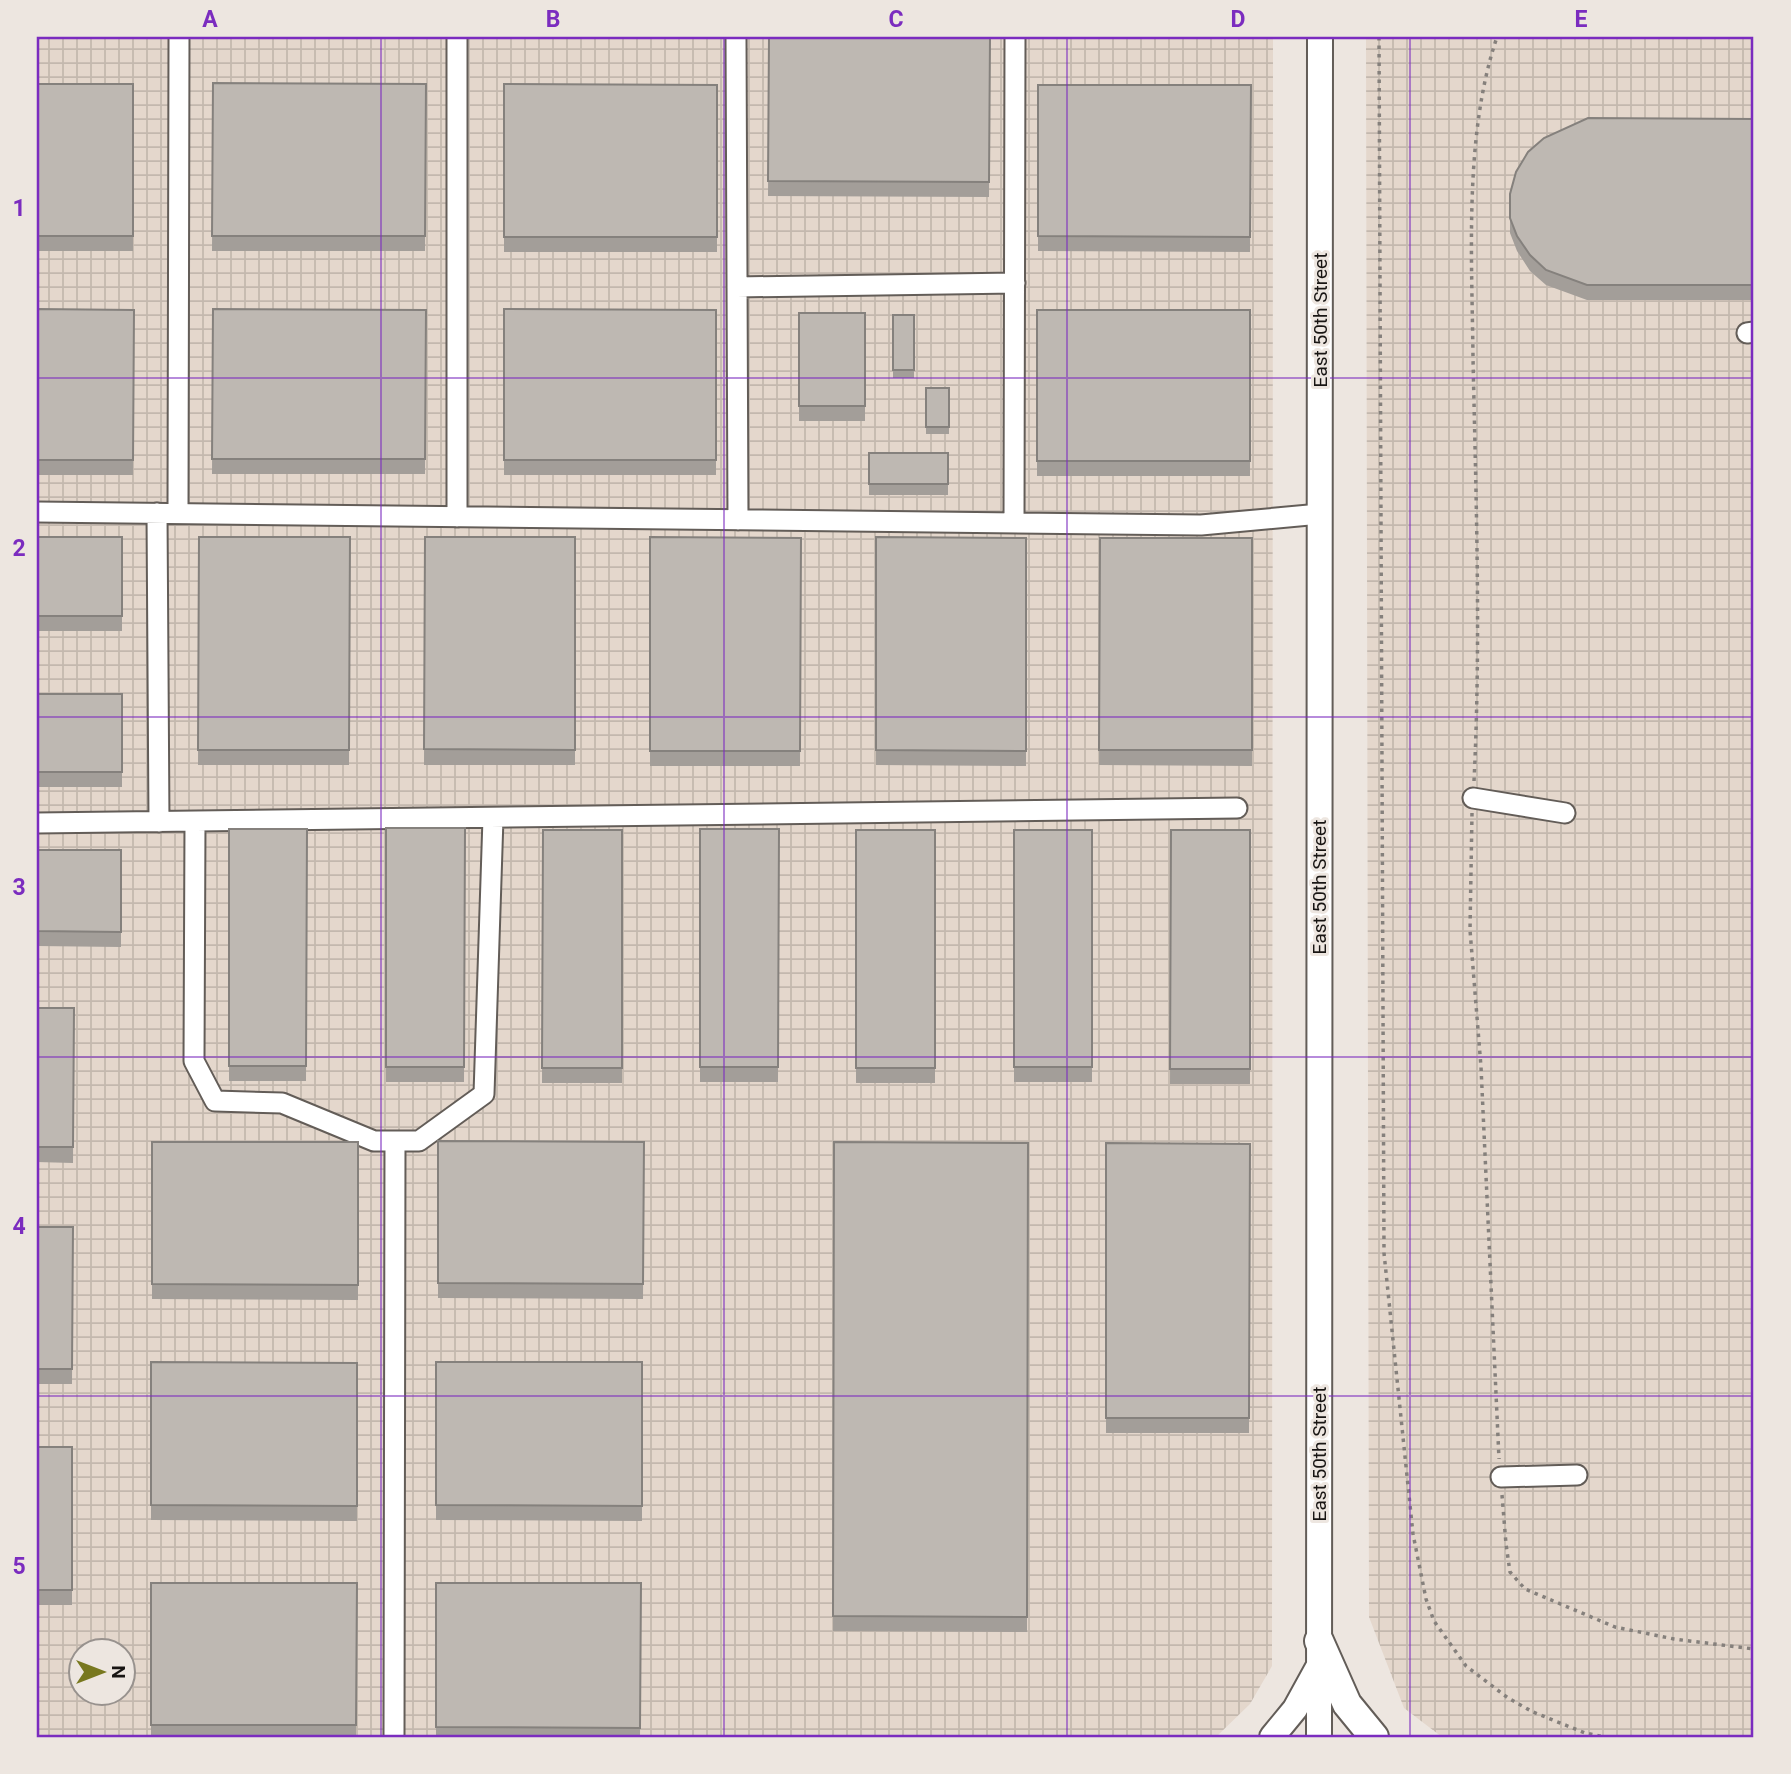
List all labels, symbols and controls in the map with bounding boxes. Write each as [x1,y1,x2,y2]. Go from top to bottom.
text: A [202,6,218,33]
text: B [546,6,560,33]
text: C [888,6,904,33]
text: D [1231,6,1245,33]
text: E [1575,6,1588,33]
text: 1 [12,195,26,222]
street label: East 50th Street [1309,253,1332,387]
text: 2 [12,535,26,562]
street label: East 50th Street [1308,820,1331,954]
text: 3 [12,874,26,901]
text: 4 [12,1213,26,1240]
street label: East 50th Street [1308,1387,1331,1521]
text: 5 [12,1553,26,1580]
north arrow [66,1638,136,1708]
text: N [107,1665,130,1679]

